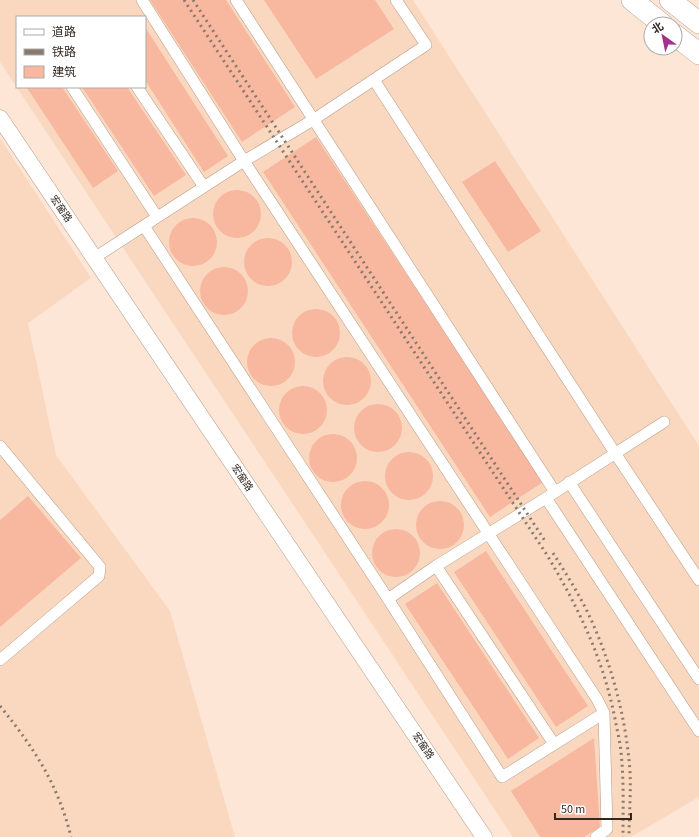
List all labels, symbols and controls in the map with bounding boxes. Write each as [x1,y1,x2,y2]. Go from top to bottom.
legend [16,16,146,88]
north arrow [643,16,683,56]
text: 北 [649,19,667,37]
text: 道路 [52,24,76,41]
text: 铁路 [52,44,76,61]
text: 建筑 [52,64,76,81]
street label: 宏奤路 [47,193,75,225]
street label: 宏奤路 [228,462,256,494]
street label: 宏奤路 [409,730,437,762]
scale bar [555,795,631,821]
text: 50 m [561,801,585,818]

